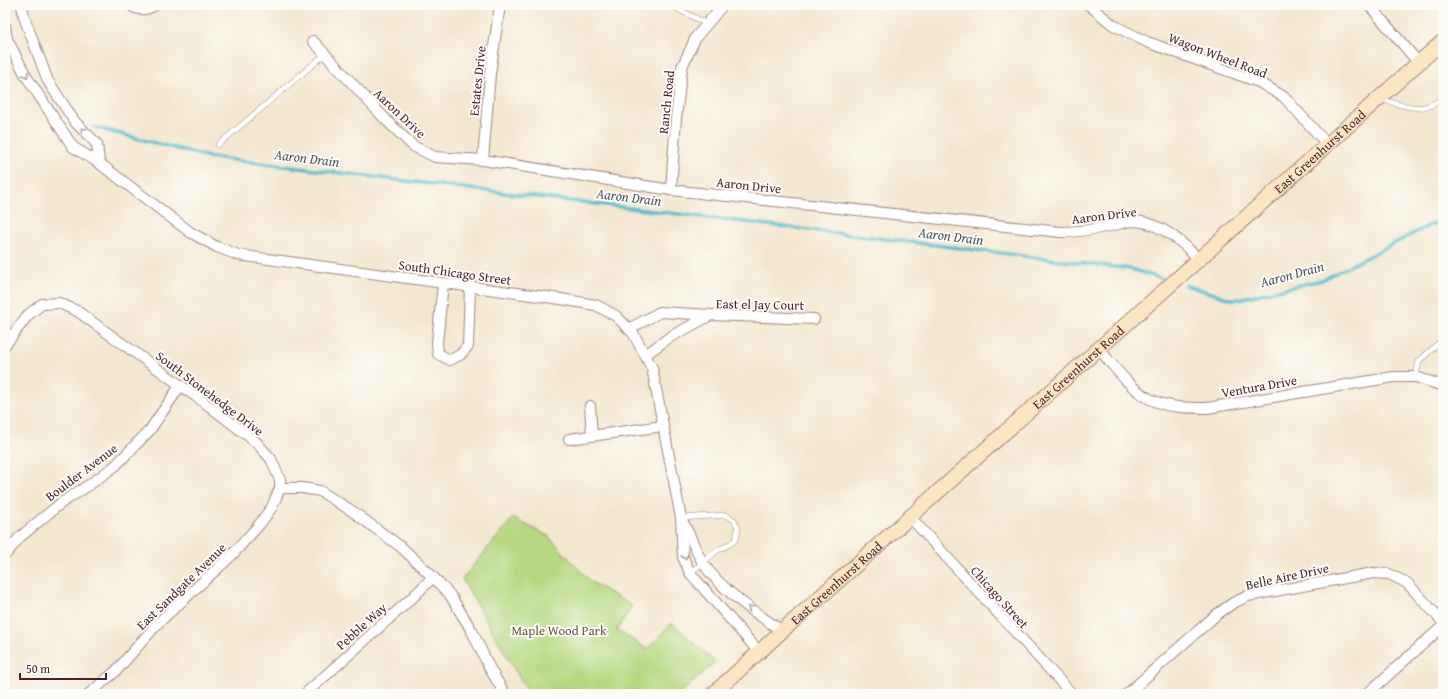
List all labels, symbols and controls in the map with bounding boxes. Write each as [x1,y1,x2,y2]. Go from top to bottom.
street label: Wagon Wheel Road [1166,28,1270,83]
street label: Estates Drive [464,45,491,117]
street label: Ranch Road [654,69,679,135]
one-way arrow [21,71,28,78]
street label: Aaron Drive [369,84,430,143]
street label: East Greenhurst Road [1270,105,1370,198]
one-way arrow [80,127,88,135]
water label: Aaron Drain [272,144,341,172]
street label: Aaron Drive [716,173,782,198]
water label: Aaron Drain [594,183,663,211]
street label: Aaron Drive [1071,202,1138,229]
water label: Aaron Drain [916,222,985,250]
street label: South Chicago Street [397,255,513,290]
water label: Aaron Drain [1257,256,1326,292]
street label: East el Jay Court [716,294,805,315]
street label: East Greenhurst Road [1028,321,1129,414]
street label: South Stonehedge Drive [152,346,268,440]
street label: Ventura Drive [1220,371,1298,402]
street label: Boulder Avenue [41,439,121,506]
street label: East Greenhurst Road [786,537,887,629]
street label: East Sandgate Avenue [132,538,230,634]
one-way arrow [680,554,688,560]
street label: Belle Aire Drive [1244,558,1330,595]
street label: Chicago Street [966,562,1033,633]
street label: Pebble Way [332,598,391,654]
one-way arrow [747,606,754,613]
park label: Maple Wood Park [511,621,607,640]
scale bar [20,655,106,681]
text: 50 m [26,660,50,677]

